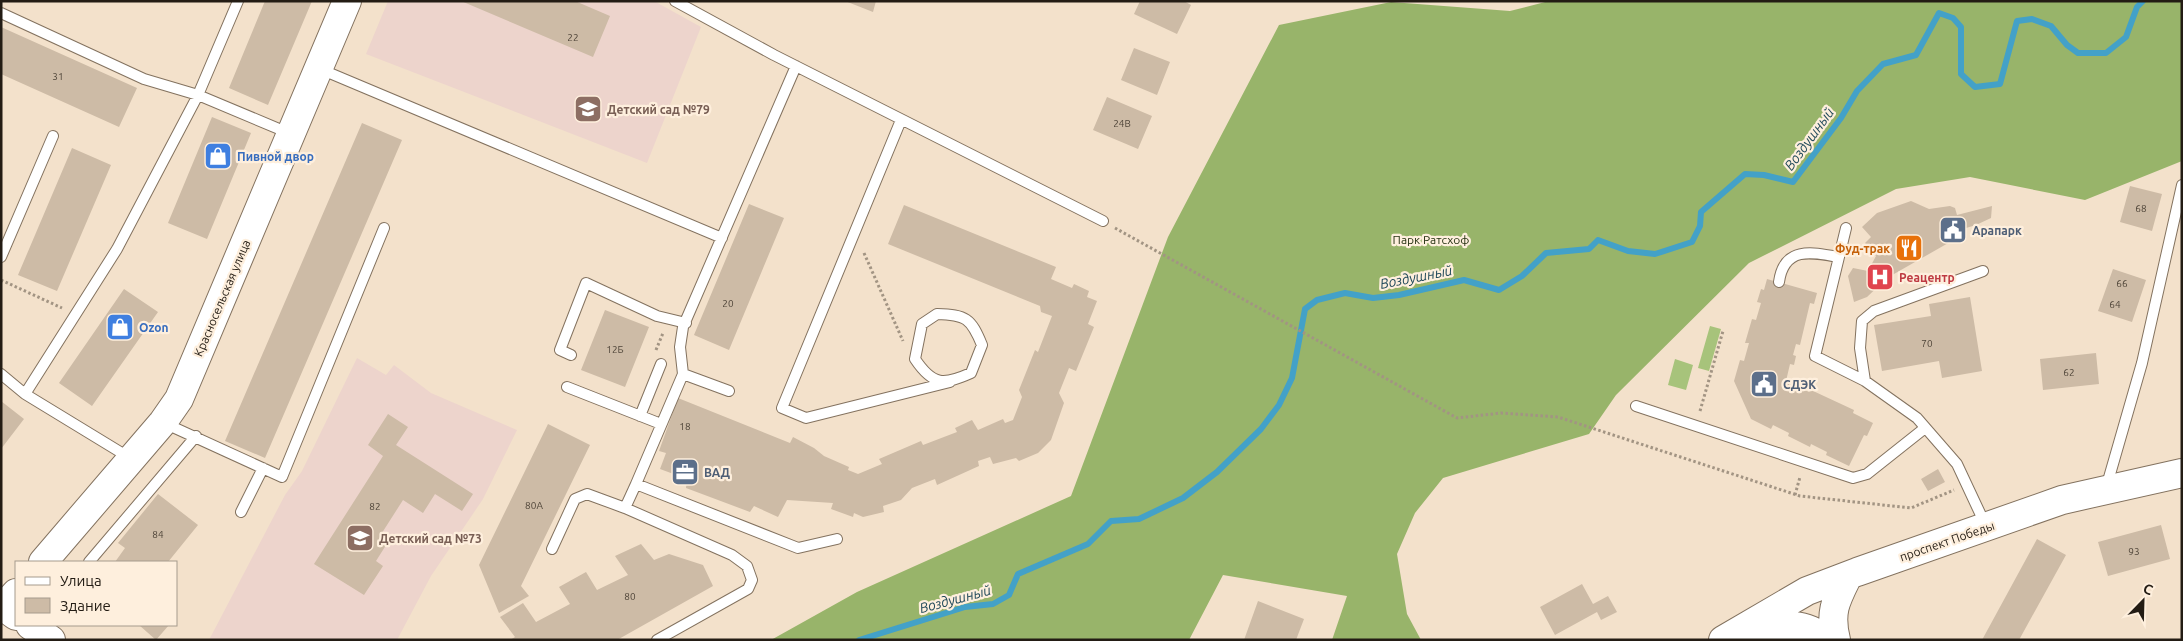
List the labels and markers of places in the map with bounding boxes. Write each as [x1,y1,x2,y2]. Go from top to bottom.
school or university icon: Детский сад №79 [573,94,603,124]
place label: Детский сад №79 [607,103,710,116]
shop icon: Пивной двор [203,141,233,171]
place label: Пивной двор [237,150,314,163]
public building icon: Арапарк [1938,215,1968,245]
place label: Арапарк [1972,224,2022,237]
restaurant icon: Фуд-трак [1894,233,1924,263]
place label: Фуд-трак [1835,242,1890,255]
hospital icon: Реацентр [1865,262,1895,292]
place label: Реацентр [1899,271,1955,284]
shop icon: Ozon [105,312,135,342]
place label: Ozon [139,321,168,334]
public building icon: СДЭК [1749,369,1779,399]
place label: СДЭК [1783,378,1816,391]
office icon: ВАД [670,457,700,487]
place label: ВАД [704,466,731,479]
school or university icon: Детский сад №73 [345,523,375,553]
place label: Детский сад №73 [379,532,482,545]

